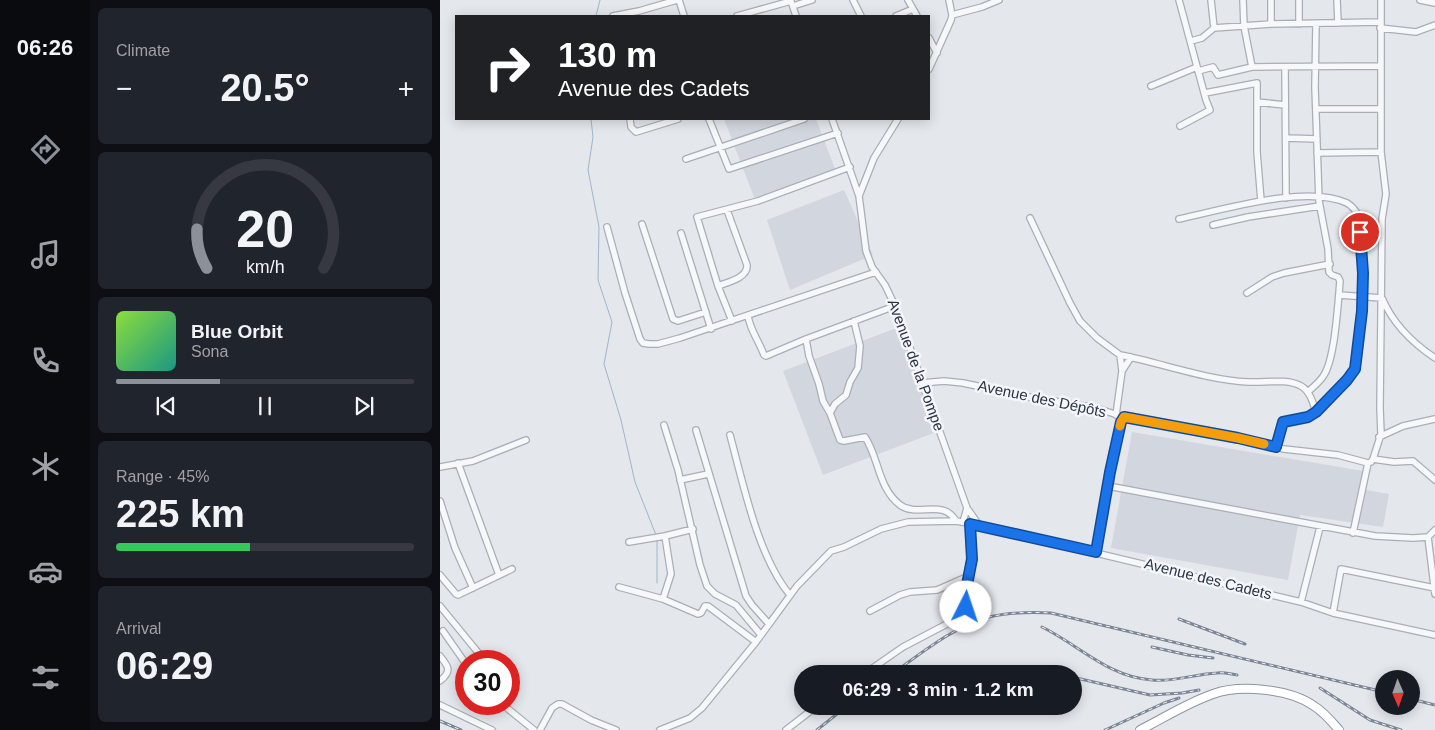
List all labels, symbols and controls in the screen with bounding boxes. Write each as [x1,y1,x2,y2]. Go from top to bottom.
text: 06:26 [17,35,73,60]
icon: right [475,35,540,100]
text: 130 m [558,35,657,74]
text: Climate [116,42,170,59]
text: 20.5° [220,67,310,109]
text: − [116,73,132,104]
text: + [398,73,414,104]
text: Avenue des Cadets [558,76,750,101]
icon: directions [28,132,63,167]
text: 20 [236,200,294,258]
pin [1339,211,1381,253]
icon: arrive [1346,218,1374,246]
icon: music [28,237,63,272]
text: km/h [246,257,284,277]
street label: Avenue de la Pompe [885,297,948,433]
text: Blue Orbit [191,321,283,342]
icon: phone [28,343,63,378]
text: Sona [191,343,228,360]
street label: Avenue des Dépôts [976,377,1108,420]
icon: previous [152,392,180,420]
icon: pause [251,392,279,420]
icon: next [350,392,378,420]
icon: climate [28,449,63,484]
text: Range · 45% [116,468,209,485]
text: 225 km [116,493,245,535]
icon: car [28,554,63,589]
street label: Avenue des Cadets [1143,554,1274,603]
position arrow [939,580,991,632]
text: Arrival [116,620,161,637]
text: 06:29 [116,645,213,687]
speed limit sign: 30 [455,650,520,715]
icon: filters [28,660,63,695]
north arrow [1375,670,1420,715]
map controls [1375,670,1420,715]
text: 06:29 · 3 min · 1.2 km [842,679,1034,700]

